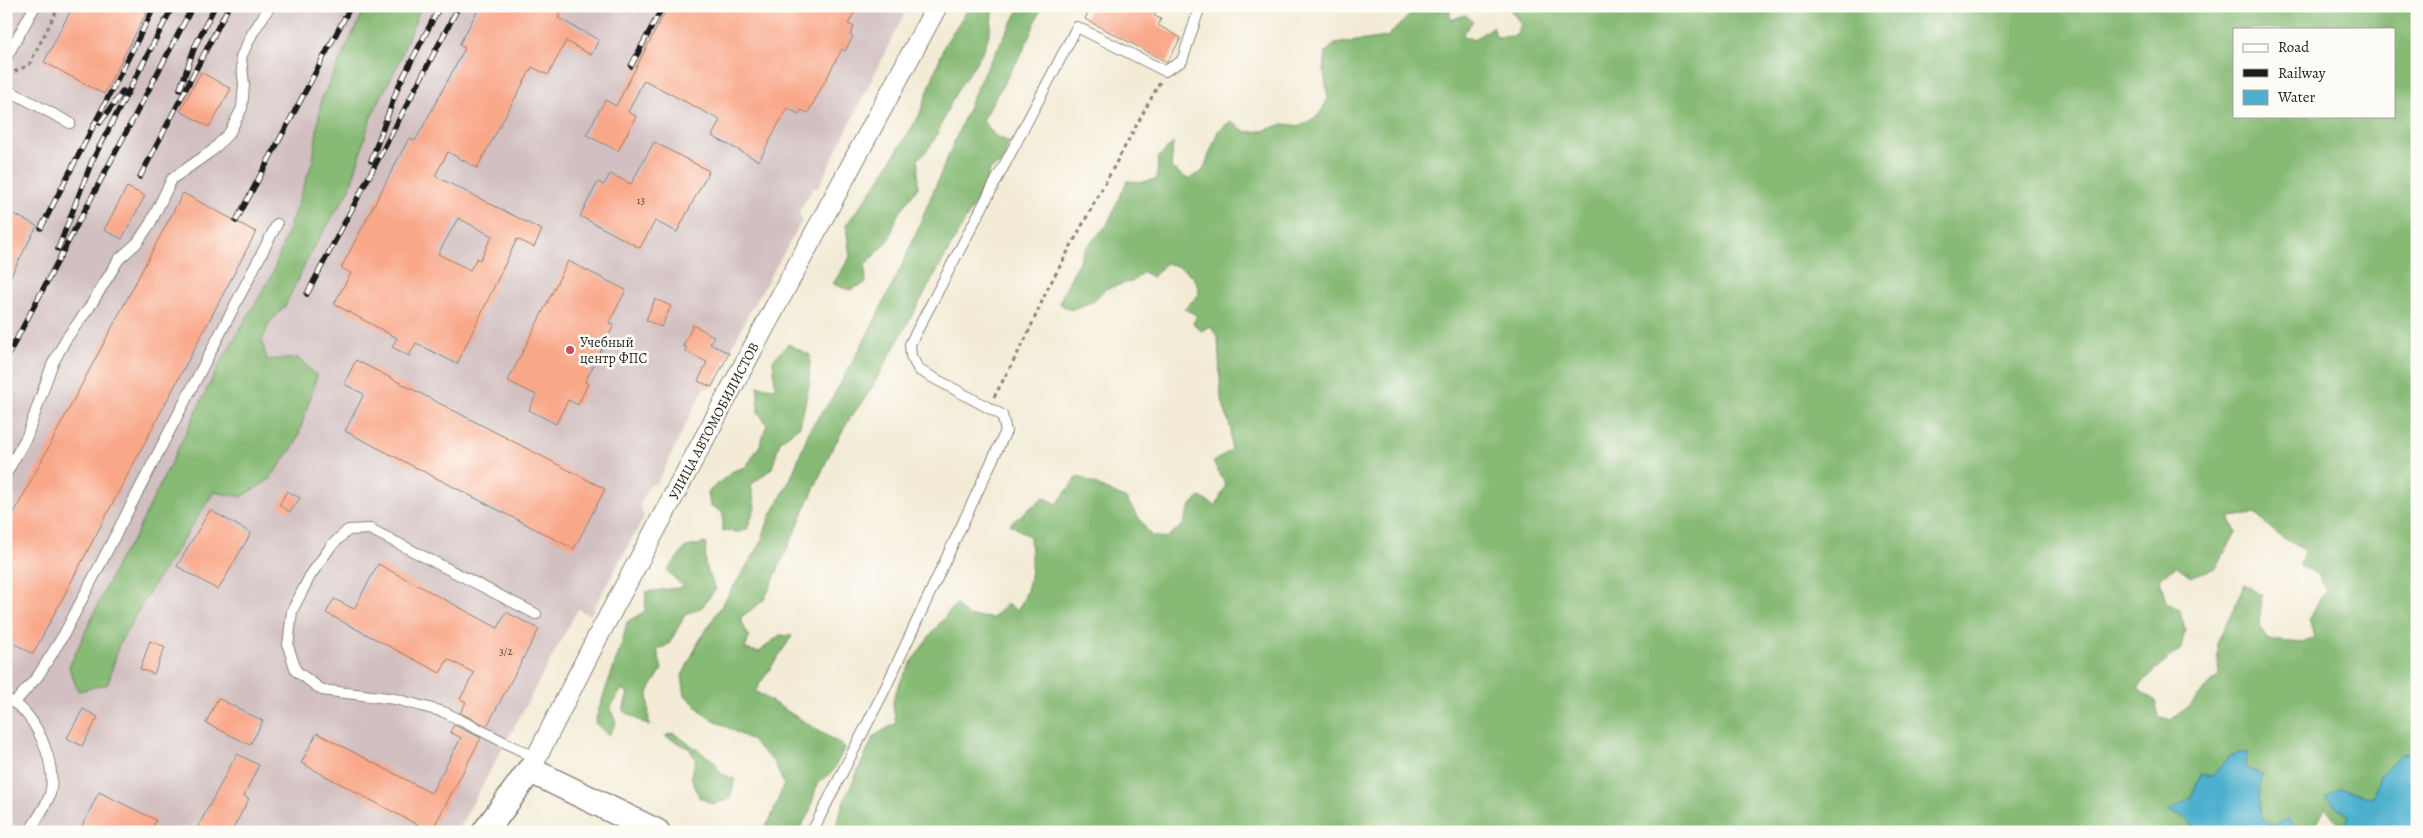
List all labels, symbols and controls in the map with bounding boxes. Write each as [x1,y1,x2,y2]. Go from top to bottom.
legend [2233,28,2396,118]
text: Road [2278,37,2310,57]
text: Railway [2278,63,2326,83]
text: Water [2277,87,2315,107]
house number: 13 [637,193,645,208]
place label: Учебный центр ФПС [580,333,647,368]
street label: УЛИЦА АВТОМОБИЛИСТОВ [664,339,764,503]
marker: Учебный центр ФПС [564,344,576,356]
house number: 3/2 [499,644,513,659]

